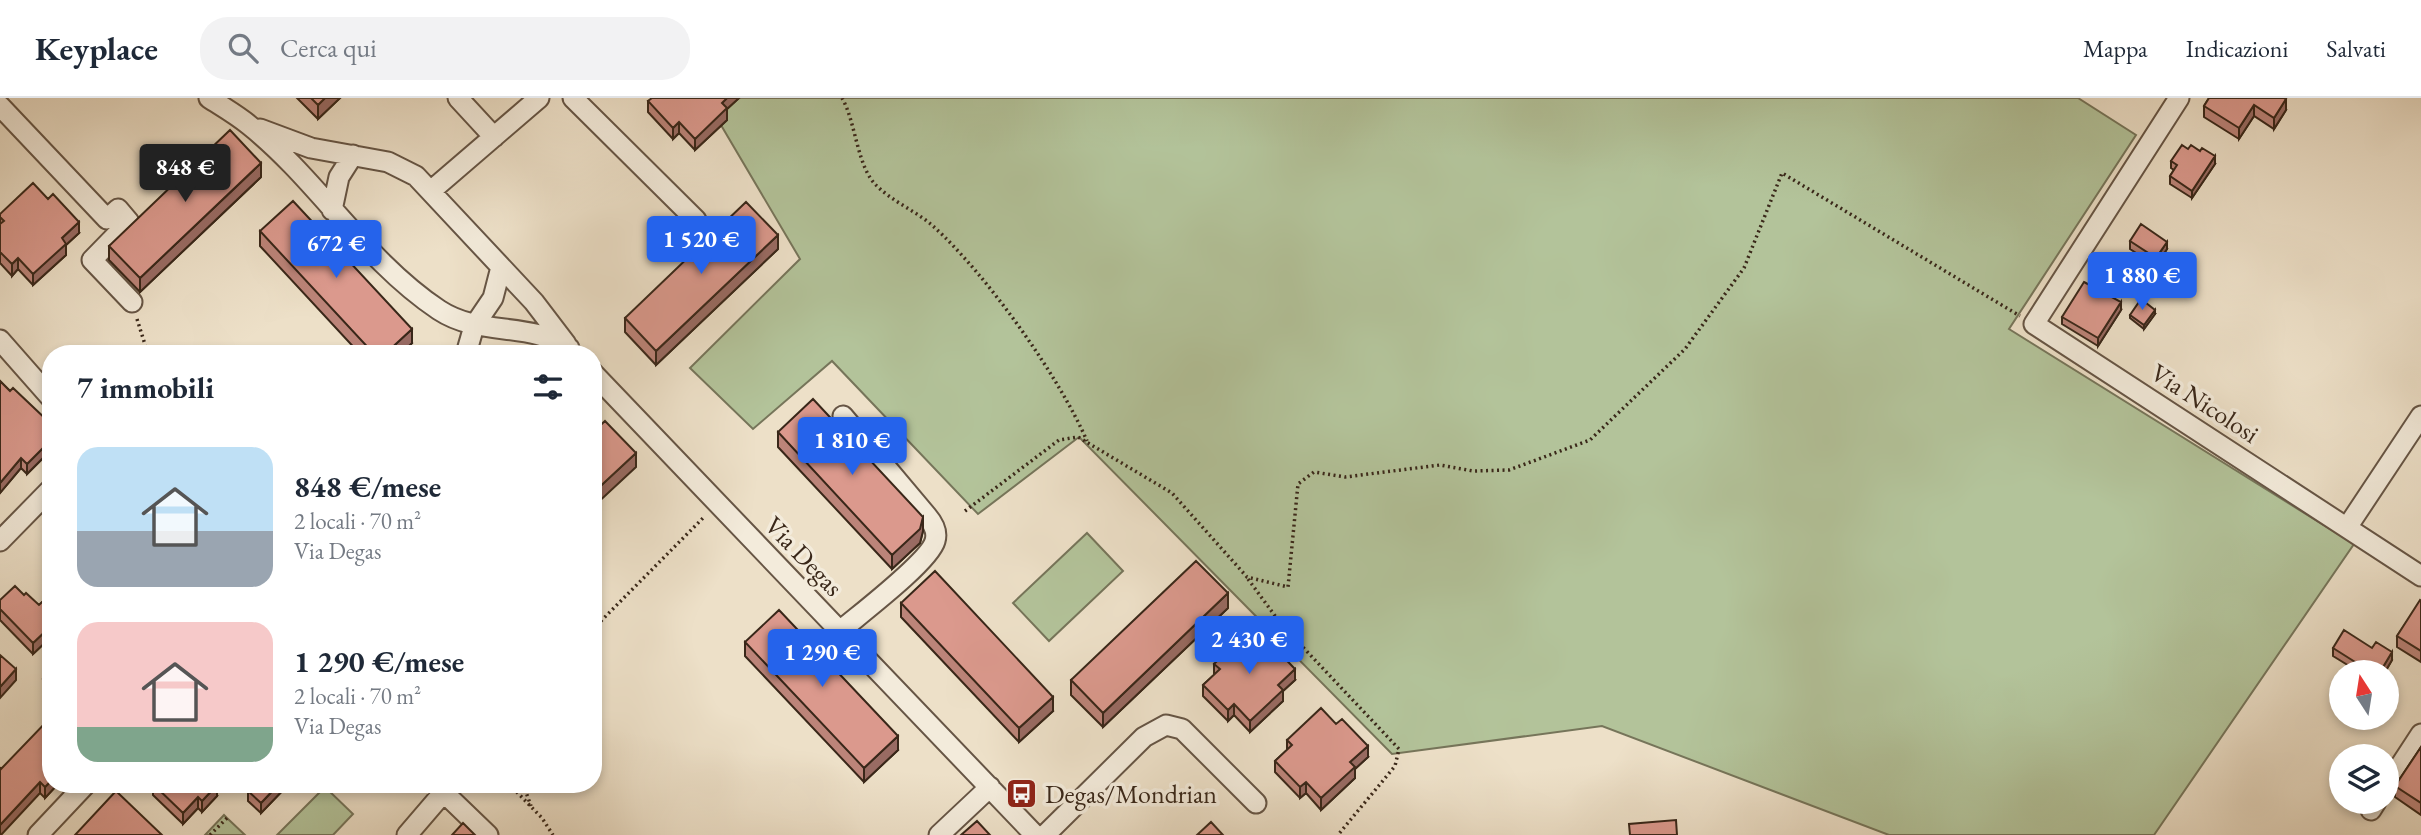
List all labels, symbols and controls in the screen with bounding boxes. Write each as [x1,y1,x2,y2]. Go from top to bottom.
search box [200,17,690,80]
text: Keyplace [35,27,158,70]
icon: search [224,29,262,67]
text: Cerca qui [280,31,377,65]
text: Mappa [2083,33,2148,64]
text: Indicazioni [2186,33,2288,64]
text: Salvati [2326,33,2386,64]
pin: 848 € [136,144,234,204]
text: 848 € [156,152,214,182]
pin: 1 520 € [636,216,766,276]
pin: 672 € [287,220,385,280]
text: 1 520 € [663,224,739,254]
text: 672 € [307,228,365,258]
pin: 1 880 € [2077,252,2207,312]
text: 1 880 € [2104,260,2180,290]
street label: Via Nicolosi [2144,355,2266,451]
text: 7 immobili [77,368,214,407]
icon: filters [529,368,567,406]
pin: 1 810 € [787,418,917,477]
text: 1 810 € [814,425,890,455]
text: 848 €/mese [294,467,441,506]
icon: home [133,475,217,559]
text: 2 locali · 70 m² [294,506,421,536]
street label: Via Degas [757,509,851,603]
text: Via Degas [294,536,381,566]
pin: 2 430 € [1184,616,1314,676]
text: 2 430 € [1211,624,1287,654]
pin: 1 290 € [757,630,887,689]
text: 1 290 € [784,637,860,667]
text: 1 290 €/mese [294,642,464,681]
icon: home [133,650,217,734]
north arrow [2329,660,2399,730]
map controls [2329,660,2399,814]
text: 2 locali · 70 m² [294,681,421,711]
text: Via Degas [294,711,381,741]
button: layers [2329,744,2399,814]
bus stop icon: Degas/Mondrian [1005,777,1039,811]
place label: Degas/Mondrian [1045,777,1217,811]

